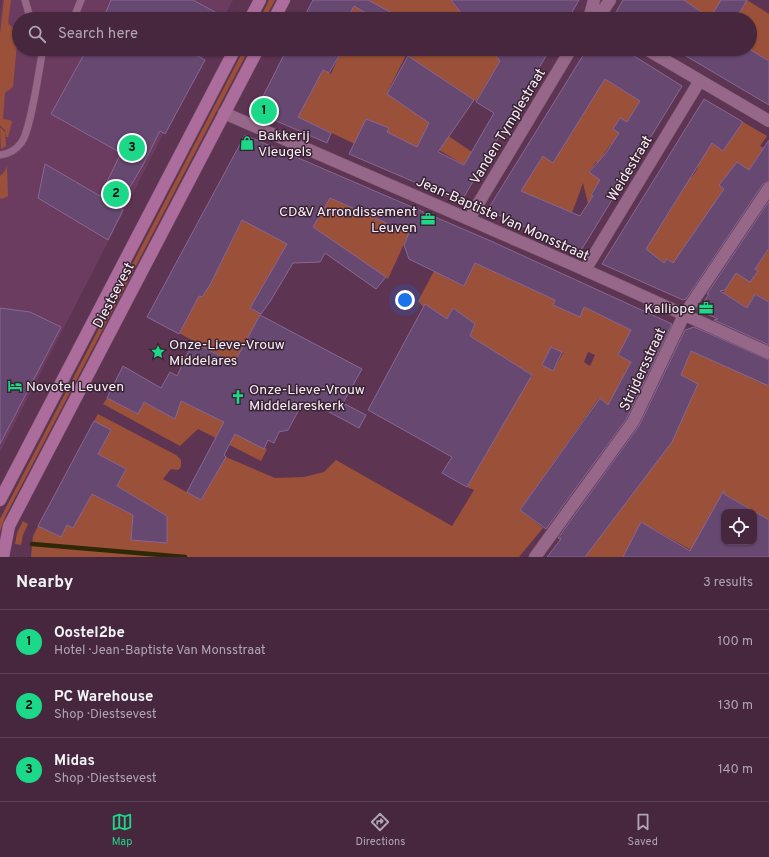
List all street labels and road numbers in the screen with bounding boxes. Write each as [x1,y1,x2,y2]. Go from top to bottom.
street label: Vanden Tymplestraat [467,66,550,188]
street label: Weidestraat [604,133,657,205]
street label: Jean-Baptiste Van Monsstraat [413,173,592,265]
street label: Diestsevest [90,260,139,331]
street label: Strijdersstraat [617,325,670,414]

